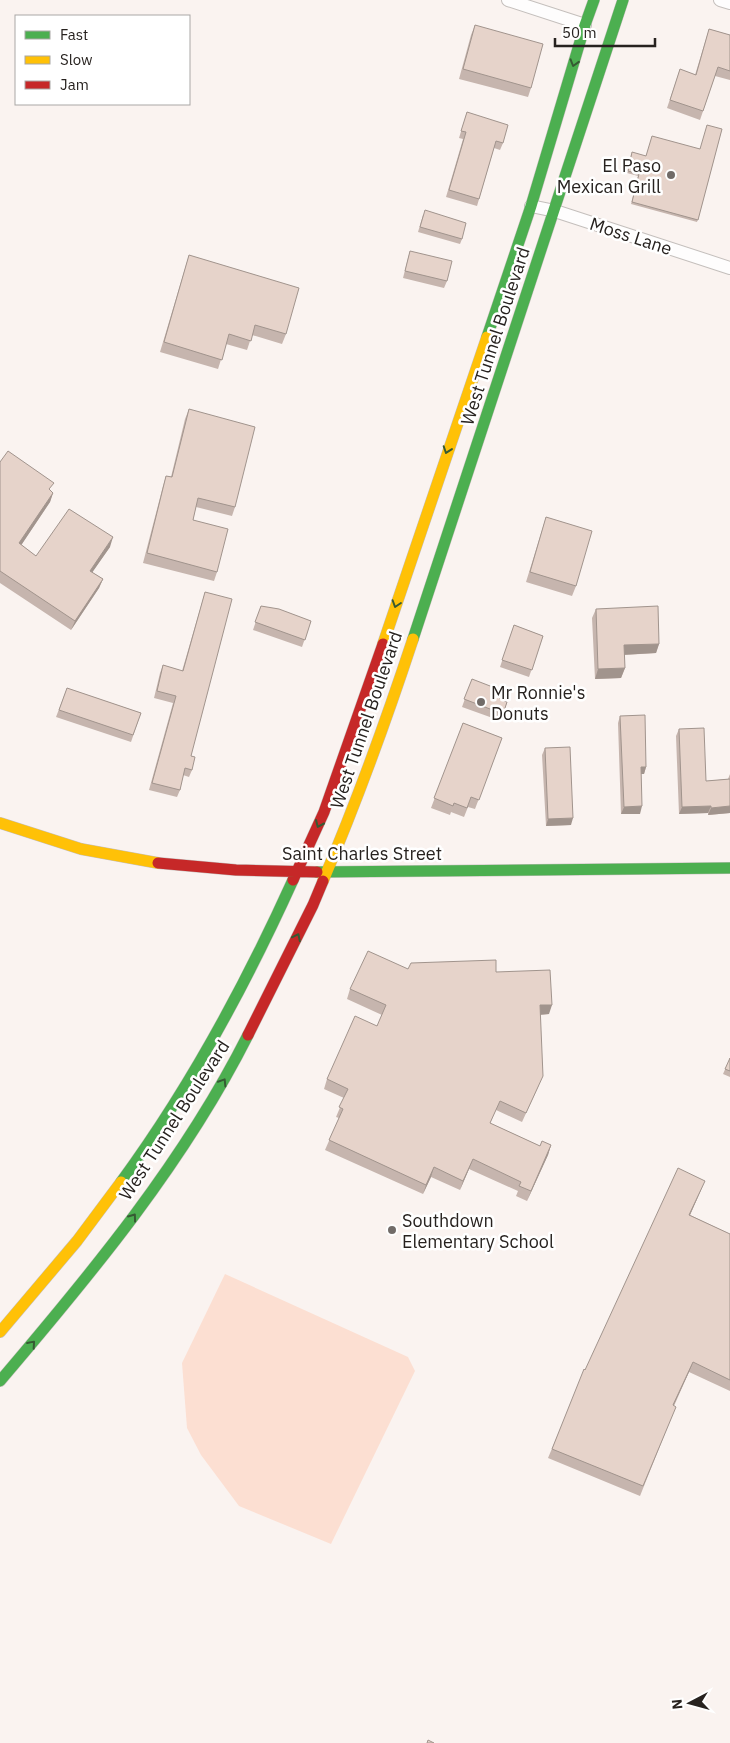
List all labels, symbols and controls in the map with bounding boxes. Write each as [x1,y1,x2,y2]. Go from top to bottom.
legend [15,15,190,105]
scale bar [555,15,655,47]
text: 50 m [562,23,597,42]
text: Fast [60,25,88,44]
text: Slow [60,50,93,69]
one-way arrow [569,58,579,67]
text: Jam [60,75,89,94]
place label: El Paso Mexican Grill [557,154,661,198]
marker: El Paso Mexican Grill [665,169,677,181]
street label: Moss Lane [587,212,675,260]
street label: West Tunnel Boulevard [455,244,535,428]
one-way arrow [443,445,453,454]
one-way arrow [391,600,401,608]
street label: West Tunnel Boulevard [325,628,407,812]
place label: Mr Ronnie's Donuts [491,681,585,725]
marker: Mr Ronnie's Donuts [475,696,487,708]
one-way arrow [314,819,325,828]
street label: Saint Charles Street [282,842,442,865]
one-way arrow [291,933,301,942]
street label: West Tunnel Boulevard [114,1036,234,1204]
one-way arrow [217,1078,227,1087]
place label: Southdown Elementary School [402,1209,554,1253]
one-way arrow [127,1213,136,1222]
marker: Southdown Elementary School [386,1224,398,1236]
one-way arrow [26,1340,35,1349]
north arrow [665,1678,715,1728]
text: N [668,1698,687,1710]

